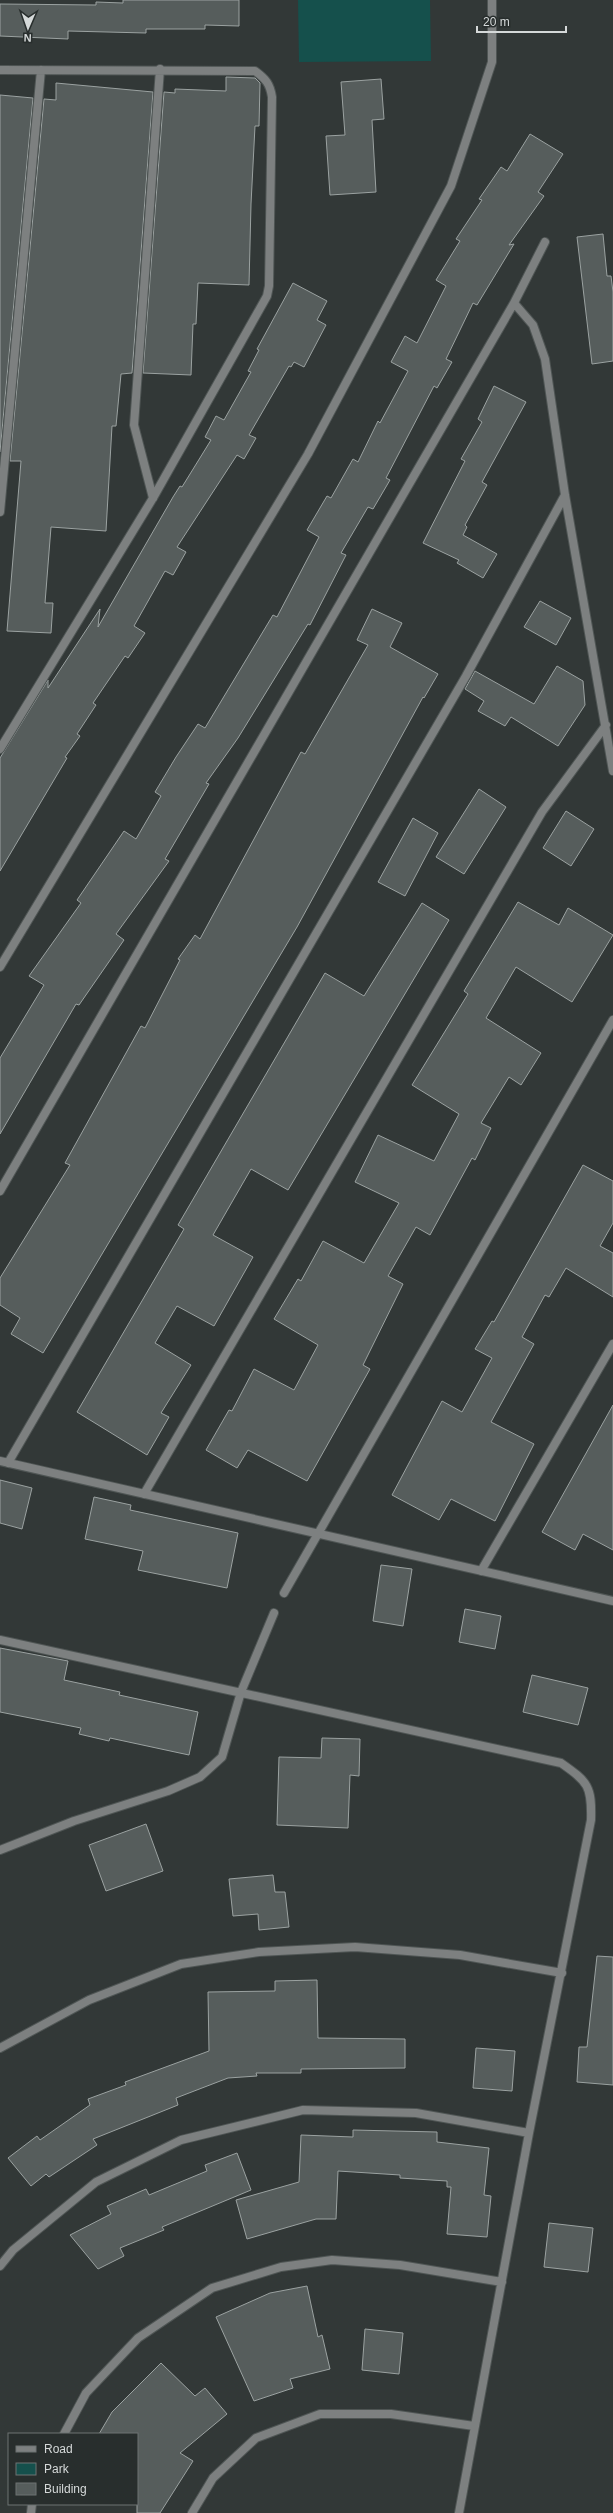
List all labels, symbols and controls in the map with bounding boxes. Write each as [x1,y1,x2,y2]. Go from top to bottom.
north arrow [8,8,48,48]
scale bar [477,8,566,34]
text: 20 m [483,15,510,29]
text: N [23,32,32,44]
legend [8,2433,138,2505]
text: Road [44,2442,73,2456]
text: Park [44,2462,70,2476]
text: Building [44,2482,87,2496]

